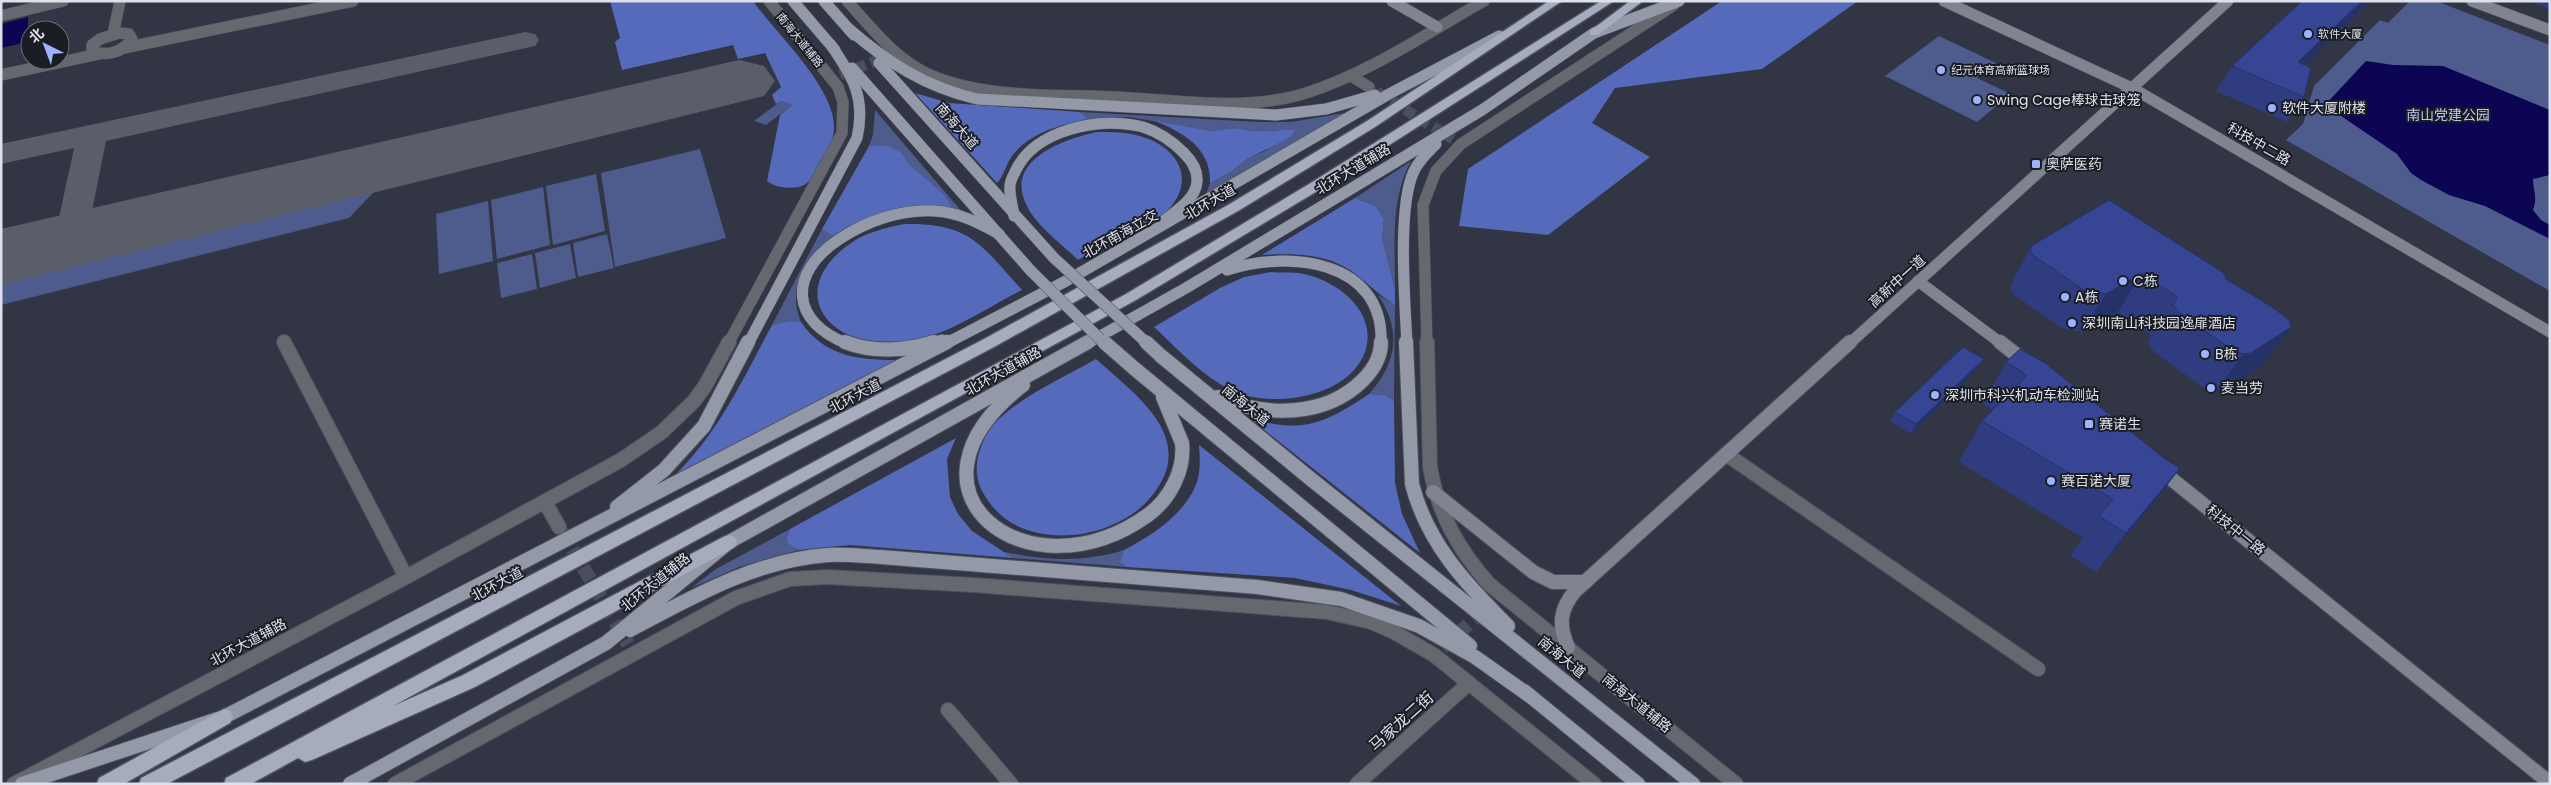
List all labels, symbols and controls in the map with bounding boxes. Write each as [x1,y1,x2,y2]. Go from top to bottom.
street label: 南海大道辅路 [773,9,827,71]
north arrow [20,20,70,70]
text: 北 [24,23,48,47]
place label: 软件大厦 [2318,26,2362,42]
marker: 软件大厦 [2302,28,2314,40]
place label: 纪元体育高新篮球场 [1951,62,2050,78]
marker: 纪元体育高新篮球场 [1935,64,1947,76]
place label: Swing Cage棒球击球笼 [1987,90,2141,110]
marker: Swing Cage棒球击球笼 [1971,94,1983,106]
street label: 南海大道 [931,98,983,154]
place label: 软件大厦附楼 [2282,98,2366,118]
marker: 软件大厦附楼 [2266,102,2278,114]
park label: 南山党建公园 [2406,105,2490,125]
street label: 科技中二路 [2224,118,2294,170]
street label: 北环大道辅路 [1312,139,1394,199]
place label: 奥萨医药 [2046,154,2102,174]
marker: 奥萨医药 [2030,158,2042,170]
street label: 北环大道 [1181,179,1239,225]
street label: 北环南海立交 [1078,205,1162,263]
street label: 高新中一道 [1864,250,1930,312]
place label: C栋 [2133,271,2158,291]
marker: C栋 [2117,275,2129,287]
place label: A栋 [2075,287,2098,307]
marker: A栋 [2059,291,2071,303]
place label: 深圳南山科技园逸扉酒店 [2082,313,2236,333]
marker: 深圳南山科技园逸扉酒店 [2066,317,2078,329]
street label: 北环大道辅路 [961,342,1045,400]
place label: B栋 [2215,344,2238,364]
marker: B栋 [2199,348,2211,360]
street label: 北环大道 [826,374,884,418]
place label: 麦当劳 [2221,378,2263,398]
street label: 南海大道 [1218,380,1274,430]
marker: 麦当劳 [2205,382,2217,394]
place label: 深圳市科兴机动车检测站 [1945,385,2099,405]
marker: 深圳市科兴机动车检测站 [1929,389,1941,401]
place label: 赛诺生 [2099,414,2141,434]
marker: 赛诺生 [2083,418,2095,430]
place label: 赛百诺大厦 [2061,471,2131,491]
marker: 赛百诺大厦 [2045,475,2057,487]
street label: 科技中一路 [2203,500,2269,560]
street label: 北环大道辅路 [616,548,694,616]
street label: 北环大道 [468,562,526,606]
street label: 北环大道辅路 [206,613,290,671]
street label: 南海大道 [1534,632,1590,682]
street label: 南海大道辅路 [1598,669,1676,737]
street label: 马家龙二街 [1364,686,1439,757]

